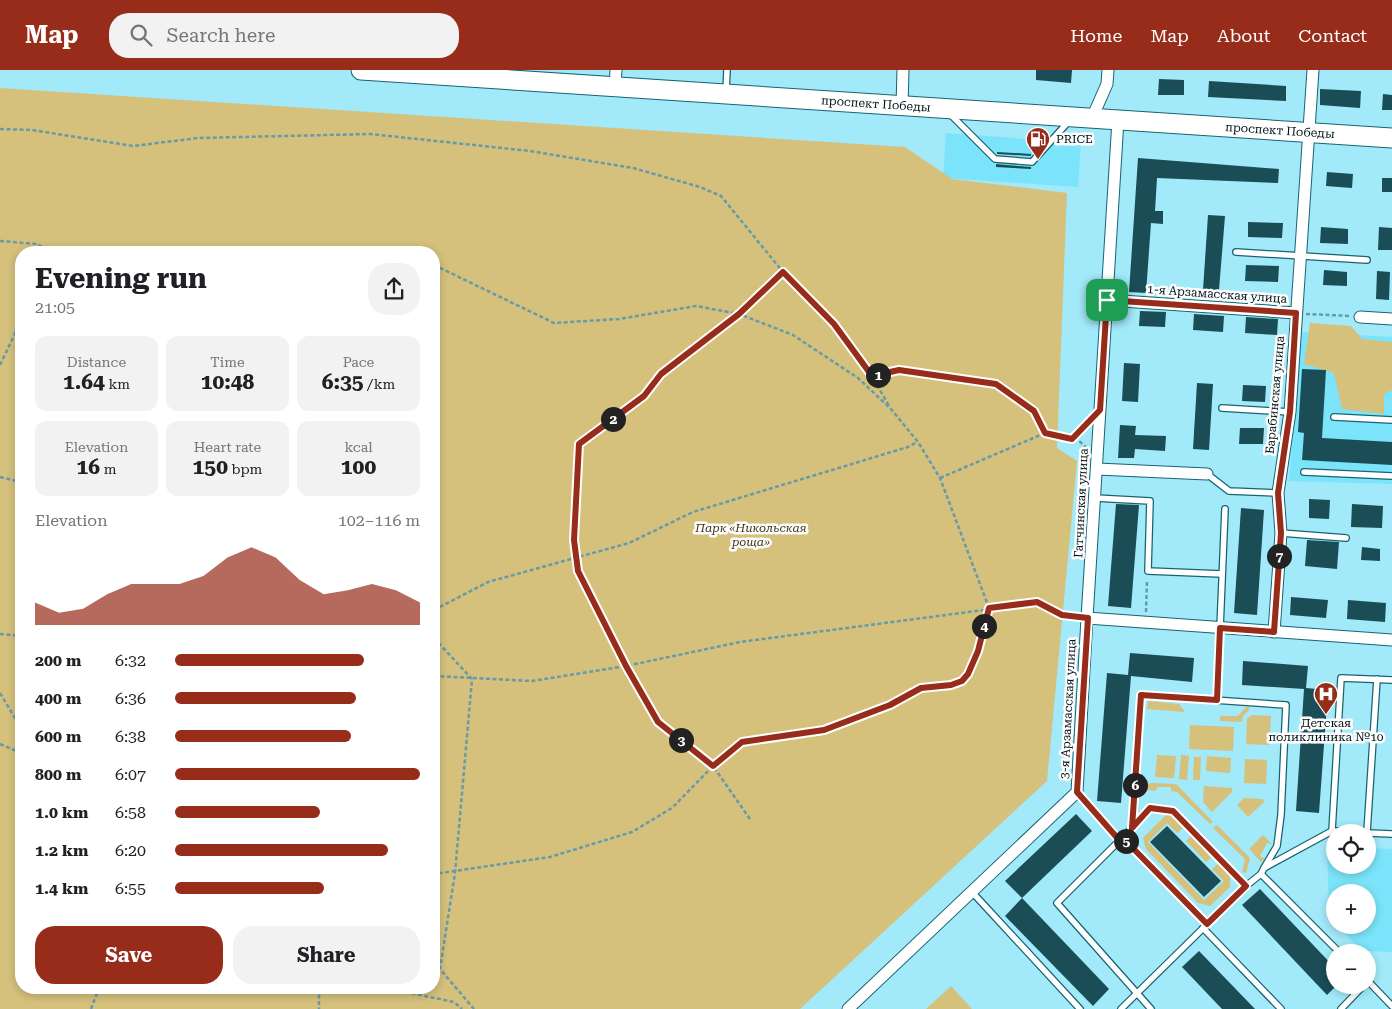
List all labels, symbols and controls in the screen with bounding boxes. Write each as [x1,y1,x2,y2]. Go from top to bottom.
search box [109,13,459,58]
text: Map [25,21,79,49]
icon: search [127,21,155,49]
text: Search here [167,24,275,47]
text: Home [1070,25,1122,46]
text: Map [1150,25,1189,46]
text: About [1217,25,1270,46]
text: Contact [1298,25,1367,46]
street label: проспект Победы [821,93,931,115]
street label: проспект Победы [1225,120,1335,141]
fuel station icon: PRICE [1025,126,1051,160]
place label: PRICE [1056,132,1093,146]
text: Evening run [35,262,207,295]
button: share [368,263,420,315]
pin [1086,279,1128,321]
street label: 1-я Арзамасская улица [1146,282,1288,306]
icon: arrive [1093,286,1121,314]
text: 21:05 [35,298,75,317]
street label: Барабинская улица [1263,335,1287,455]
text: Distance [67,354,126,370]
text: Time [210,354,245,370]
text: Pace [343,354,374,370]
pin: 1 [866,362,890,388]
text: 1 [875,367,882,383]
text: 1.64 [63,370,105,394]
text: 10:48 [201,370,254,394]
text: 6:35 [322,370,364,394]
text: km [105,376,130,392]
text: /km [364,376,395,392]
pin: 2 [600,406,626,432]
text: 2 [610,411,617,427]
text: Elevation [65,439,128,455]
text: Heart rate [194,439,261,455]
text: kcal [344,439,373,455]
street label: Гатчинская улица [1071,447,1091,558]
text: 16 [77,455,100,479]
text: 150 [193,455,228,479]
text: 100 [341,455,376,479]
text: m [100,461,116,477]
text: bpm [228,461,262,477]
text: Elevation [35,511,108,530]
text: 102–116 m [338,511,420,530]
park label: Парк «Никольская роща» [694,521,807,549]
pin: 7 [1266,544,1292,568]
text: 7 [1276,548,1283,564]
pin: 4 [972,614,996,638]
text: 4 [981,618,988,634]
street label: 3-я Арзамасская улица [1057,638,1079,779]
text: 200 m [35,651,81,670]
text: 6:32 [115,651,146,670]
hospital icon: Детская поликлиника №10 [1313,681,1339,715]
text: 400 m [35,689,81,708]
text: 6:36 [115,689,146,708]
place label: Детская поликлиника №10 [1268,716,1384,744]
text: 600 m [35,727,81,746]
text: 6:38 [115,727,146,746]
pin: 3 [668,728,694,752]
text: 3 [678,732,685,748]
text: 800 m [35,765,81,784]
text: 6:07 [115,765,146,784]
pin: 6 [1122,772,1148,798]
text: 6 [1132,777,1139,793]
text: 1.0 km [35,803,88,822]
text: 6:58 [115,803,146,822]
map controls [1326,824,1376,994]
button: locate [1326,824,1376,874]
pin: 5 [1114,828,1138,854]
text: 5 [1123,833,1130,849]
text: 1.2 km [35,841,88,860]
text: 6:20 [115,841,146,860]
text: 1.4 km [35,879,88,898]
text: 6:55 [115,879,146,898]
button: + [1326,884,1376,934]
button: Save [35,926,223,984]
button: Share [233,926,420,984]
button: − [1326,944,1376,994]

